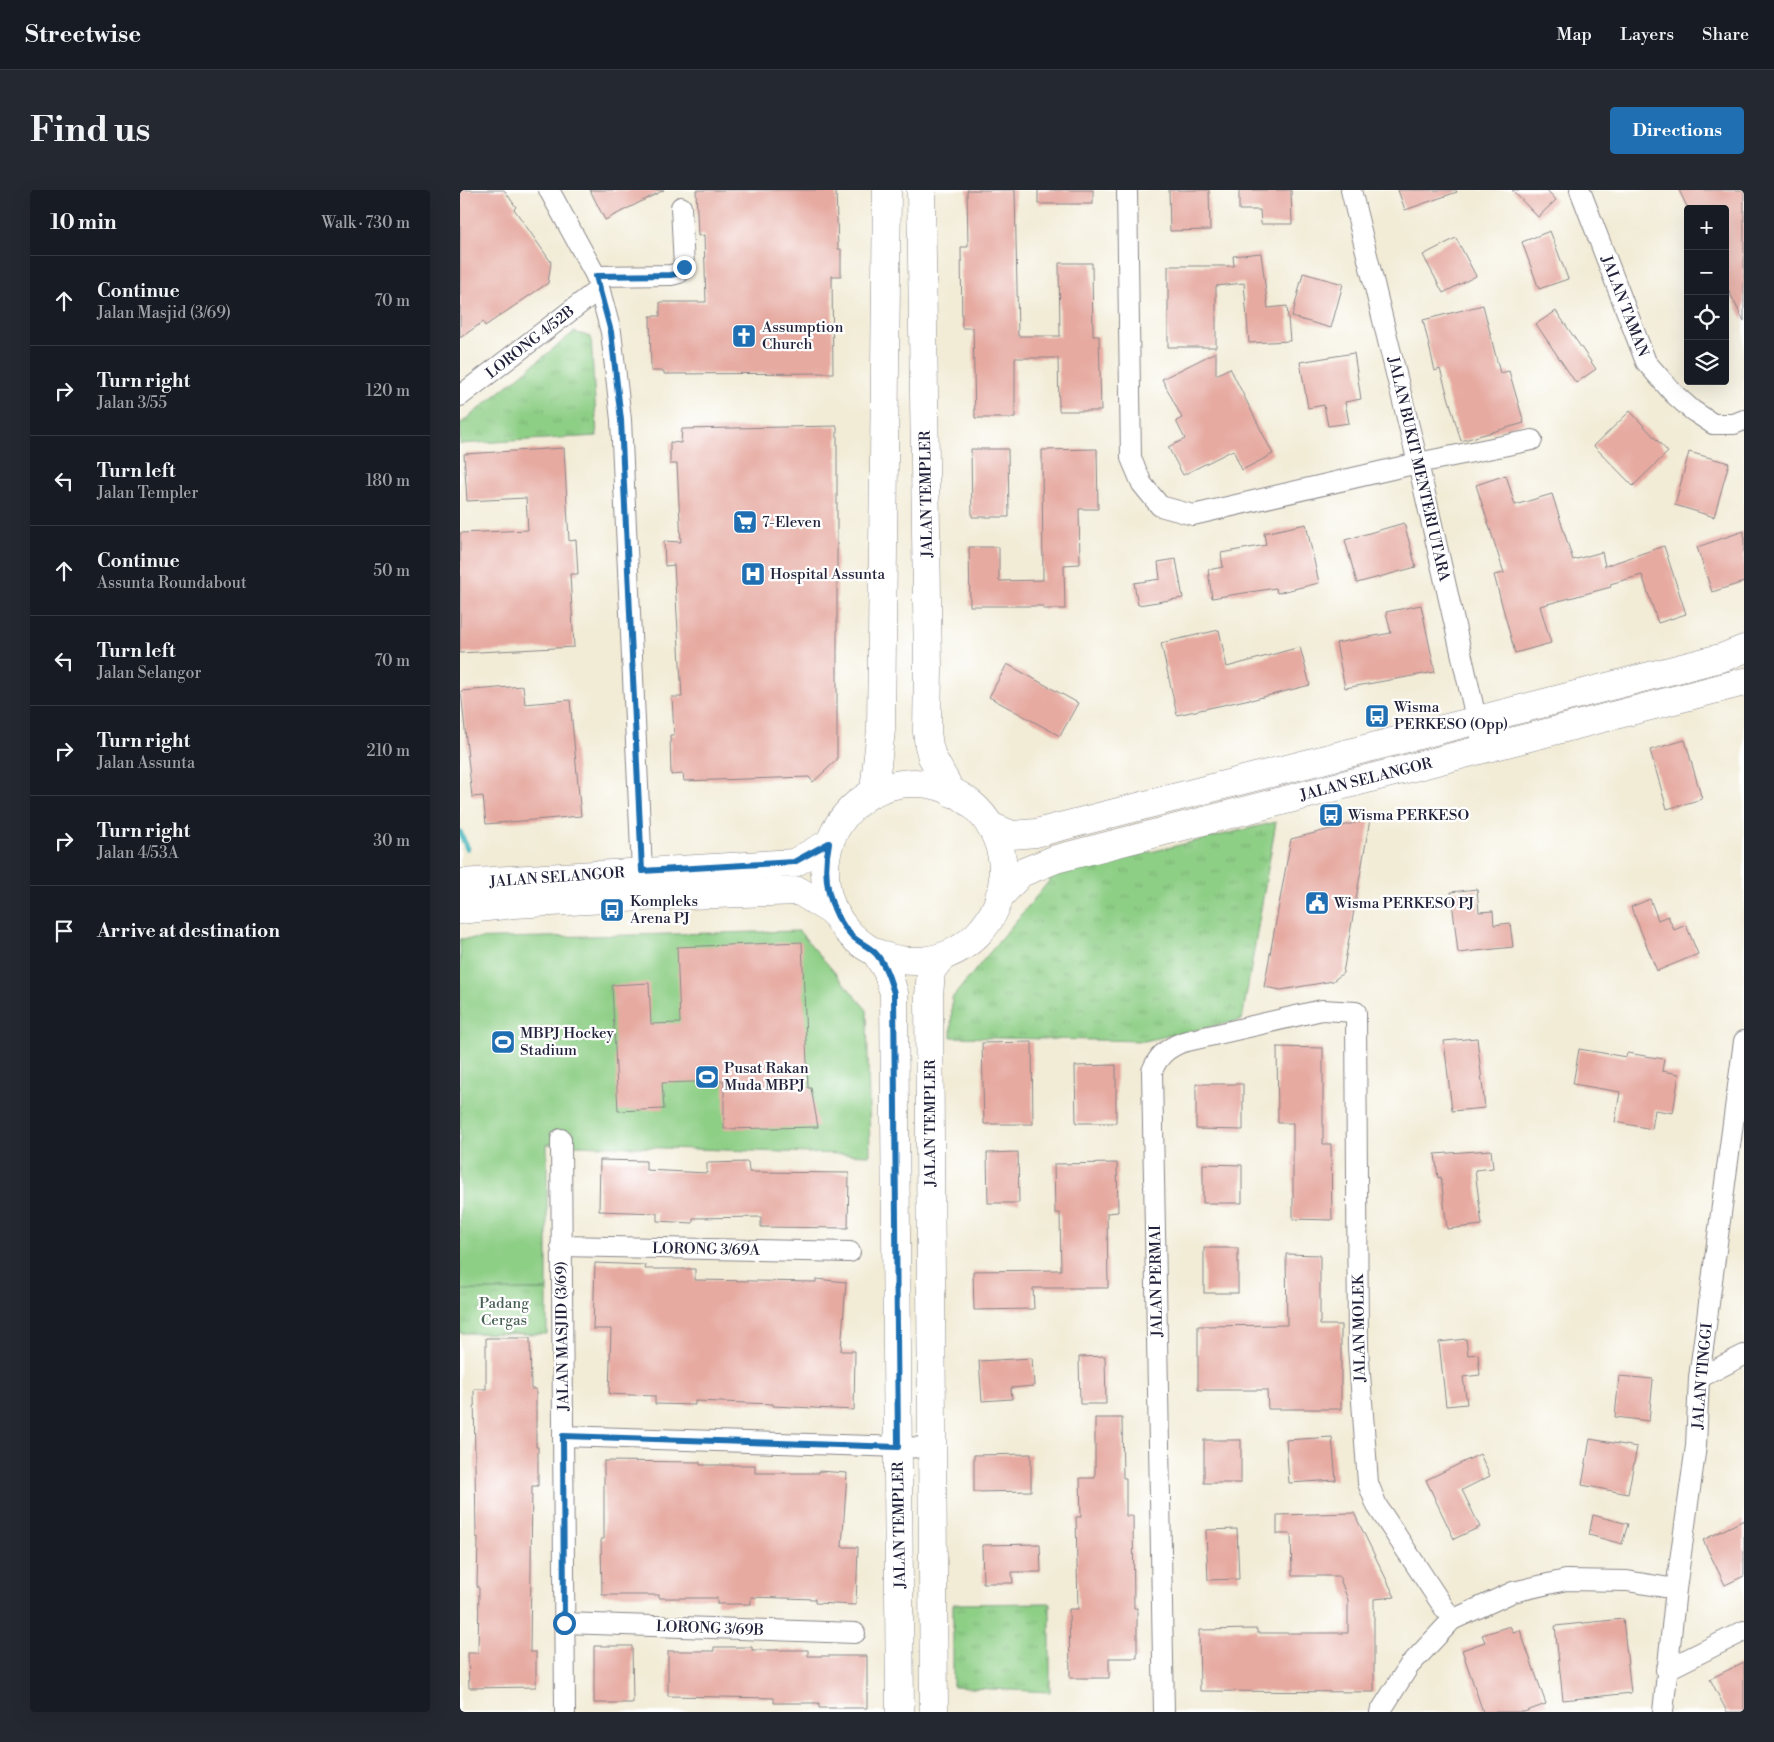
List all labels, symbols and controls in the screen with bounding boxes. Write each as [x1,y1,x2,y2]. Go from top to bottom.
text: Streetwise [25,20,141,50]
text: Map [1557,23,1592,46]
text: Layers [1620,23,1674,46]
text: Share [1702,23,1749,46]
button: Directions [1610,107,1744,154]
text: Find us [30,109,150,152]
map controls [1684,205,1729,385]
button: + [1684,205,1729,250]
text: 10 min [50,210,117,236]
text: Walk · 730 m [321,213,410,233]
button: − [1684,250,1729,295]
street label: JALAN TAMAN [1596,252,1653,359]
route end [673,256,696,279]
text: Continue [97,279,180,303]
icon: ahead [50,287,78,315]
text: 70 m [374,291,410,311]
button: locate [1684,295,1729,340]
street label: LORONG 4/52B [482,302,579,383]
text: Jalan Masjid (3/69) [97,303,231,323]
place label: Assumption Church [761,318,843,354]
church icon: Assumption Church [731,323,757,349]
button: layers [1684,340,1729,385]
street label: JALAN BUKIT MENTERI UTARA [1383,354,1454,584]
text: Turn right [97,369,190,393]
icon: right [50,377,78,405]
text: 120 m [366,381,410,401]
text: Jalan 3/55 [97,393,167,413]
street label: JALAN TEMPLER [916,430,937,559]
text: Turn left [97,459,176,483]
icon: left [50,467,78,495]
text: 180 m [366,471,410,491]
text: Jalan Templer [97,483,198,503]
supermarket icon: 7-Eleven [732,509,758,535]
place label: 7-Eleven [762,513,821,532]
text: Continue [97,549,180,573]
icon: ahead [50,557,78,585]
text: 50 m [373,561,410,581]
hospital icon: Hospital Assunta [740,561,766,587]
place label: Hospital Assunta [770,565,886,584]
text: Assunta Roundabout [97,573,247,593]
text: Turn left [97,639,176,663]
icon: left [50,647,78,675]
text: 70 m [374,651,410,671]
text: Jalan Selangor [97,663,201,683]
place label: Wisma PERKESO (Opp) [1393,698,1508,734]
bus stop icon: Wisma PERKESO (Opp) [1364,703,1390,729]
text: Turn right [97,729,190,753]
icon: right [50,737,78,765]
text: 210 m [366,741,410,761]
text: Jalan Assunta [97,753,195,773]
street label: JALAN SELANGOR [1297,754,1435,805]
bus stop icon: Wisma PERKESO [1318,802,1344,828]
place label: Wisma PERKESO [1347,806,1469,825]
text: Turn right [97,819,190,843]
icon: right [50,827,78,855]
text: 30 m [373,831,410,851]
text: Jalan 4/53A [97,843,179,863]
street label: JALAN SELANGOR [488,863,626,892]
public building icon: Wisma PERKESO PJ [1304,890,1330,916]
place label: Kompleks Arena PJ [629,892,698,928]
place label: Wisma PERKESO PJ [1333,894,1475,913]
bus stop icon: Kompleks Arena PJ [599,897,625,923]
icon: arrive [50,917,78,945]
text: Arrive at destination [97,919,280,943]
place label: MBPJ Hockey Stadium [520,1024,614,1060]
sports icon: MBPJ Hockey Stadium [490,1029,516,1055]
place label: Pusat Rakan Muda MBPJ [724,1059,809,1095]
street label: JALAN TEMPLER [921,1059,940,1187]
sports icon: Pusat Rakan Muda MBPJ [694,1064,720,1090]
street label: JALAN PERMAI [1146,1225,1167,1338]
street label: LORONG 3/69A [652,1239,761,1260]
street label: JALAN MASJID (3/69) [552,1261,573,1412]
street label: JALAN MOLEK [1349,1273,1370,1383]
park label: Padang Cergas [479,1294,529,1330]
street label: JALAN TINGGI [1688,1322,1717,1431]
street label: JALAN TEMPLER [889,1461,910,1590]
route start [553,1612,576,1635]
street label: LORONG 3/69B [656,1617,764,1640]

